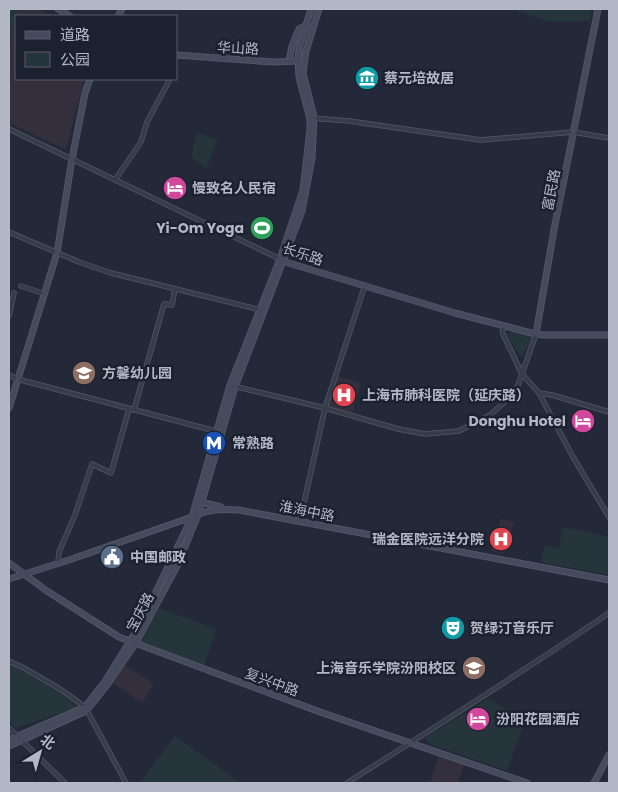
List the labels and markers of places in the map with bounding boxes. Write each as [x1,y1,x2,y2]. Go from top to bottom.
museum icon: 蔡元培故居 [354,65,380,91]
place label: 蔡元培故居 [384,68,454,88]
hotel icon: 慢致名人民宿 [162,175,188,201]
place label: 慢致名人民宿 [192,178,276,198]
sports icon: Yi-Om Yoga [249,215,275,241]
place label: Yi-Om Yoga [156,218,244,238]
school or university icon: 方馨幼儿园 [71,360,97,386]
place label: 方馨幼儿园 [102,363,172,383]
hospital icon: 上海市肺科医院（延庆路） [331,382,357,408]
place label: 上海市肺科医院（延庆路） [362,385,530,405]
hotel icon: Donghu Hotel [570,408,596,434]
place label: Donghu Hotel [469,411,566,431]
metro station icon: 常熟路 [201,430,227,456]
place label: 常熟路 [232,433,274,453]
hospital icon: 瑞金医院远洋分院 [488,526,514,552]
place label: 瑞金医院远洋分院 [372,529,484,549]
public building icon: 中国邮政 [99,544,125,570]
place label: 中国邮政 [130,547,186,567]
theatre icon: 贺绿汀音乐厅 [440,615,466,641]
place label: 贺绿汀音乐厅 [470,618,554,638]
school or university icon: 上海音乐学院汾阳校区 [461,655,487,681]
place label: 上海音乐学院汾阳校区 [316,658,456,678]
hotel icon: 汾阳花园酒店 [465,706,491,732]
place label: 汾阳花园酒店 [496,709,580,729]

